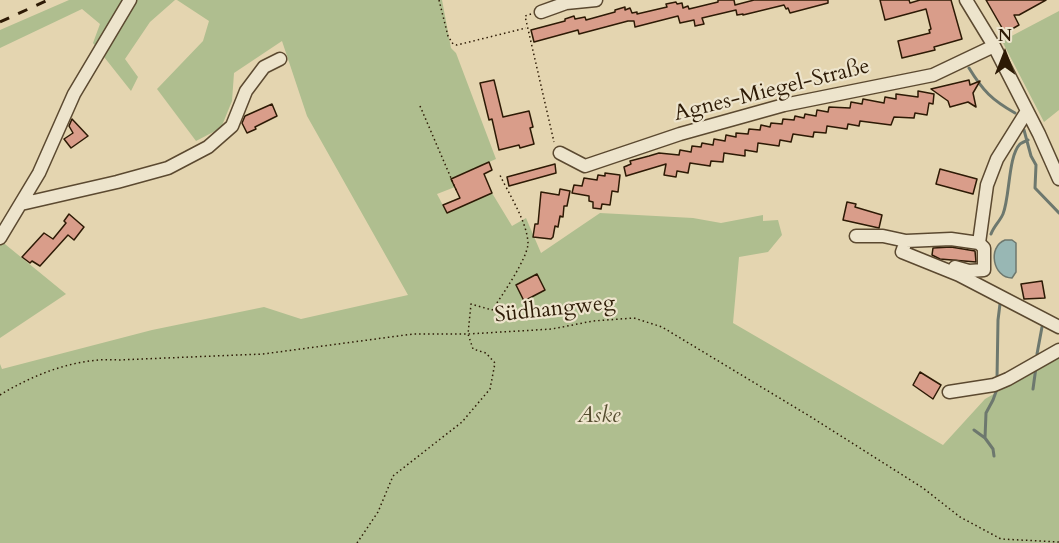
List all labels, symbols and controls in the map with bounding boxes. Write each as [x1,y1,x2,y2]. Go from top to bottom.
north arrow [975,24,1035,84]
text: N [998,25,1012,47]
street label: Agnes-Miegel-Straße [671,54,873,128]
street label: Südhangweg [493,291,617,329]
park label: Aske [577,404,621,430]

